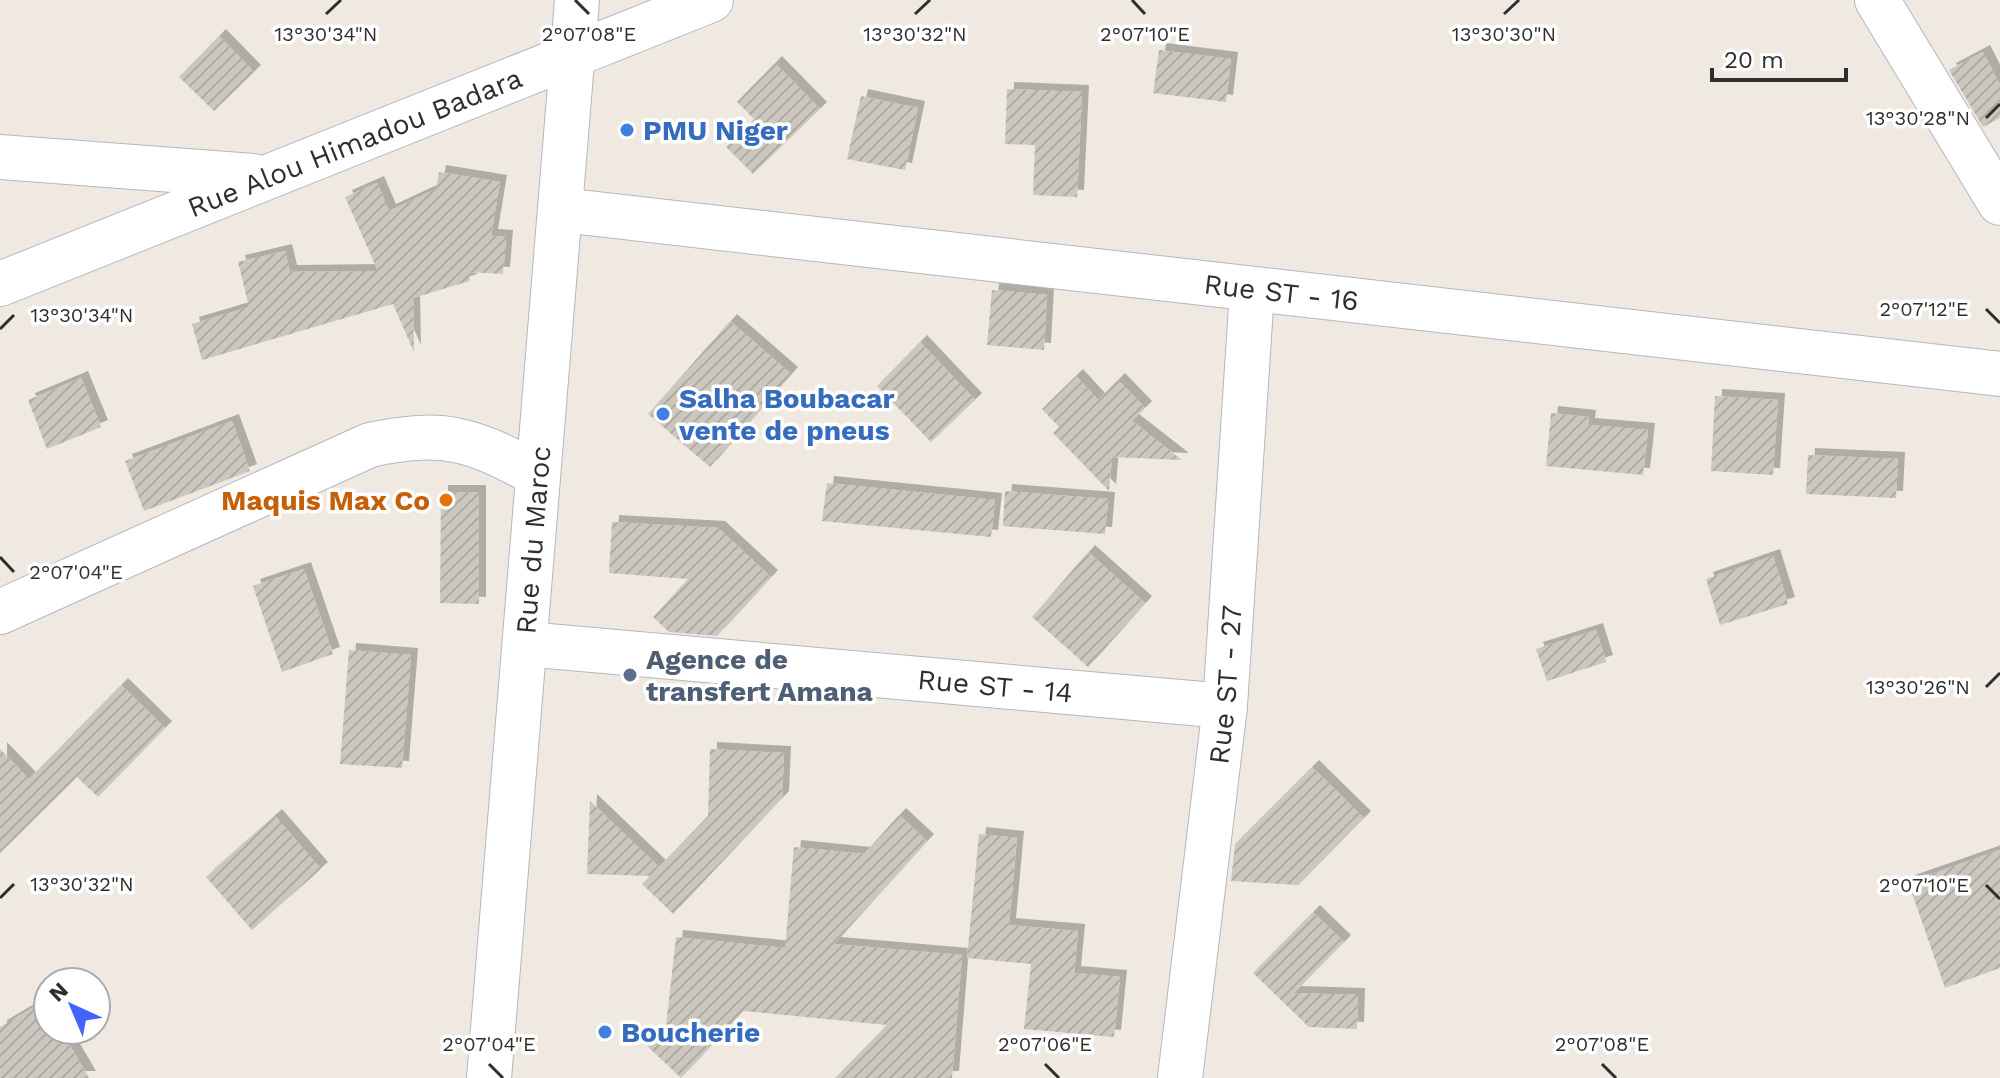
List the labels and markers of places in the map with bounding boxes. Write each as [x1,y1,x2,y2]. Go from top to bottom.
place label: PMU Niger [643,114,788,147]
marker: PMU Niger [618,121,636,139]
place label: Salha Boubacar vente de pneus [678,382,895,447]
marker: Salha Boubacar vente de pneus [654,405,672,423]
place label: Maquis Max Co [221,484,430,517]
marker: Maquis Max Co [437,491,455,509]
place label: Agence de transfert Amana [646,643,873,708]
marker: Agence de transfert Amana [621,666,639,684]
place label: Boucherie [621,1016,760,1049]
marker: Boucherie [596,1023,614,1041]

